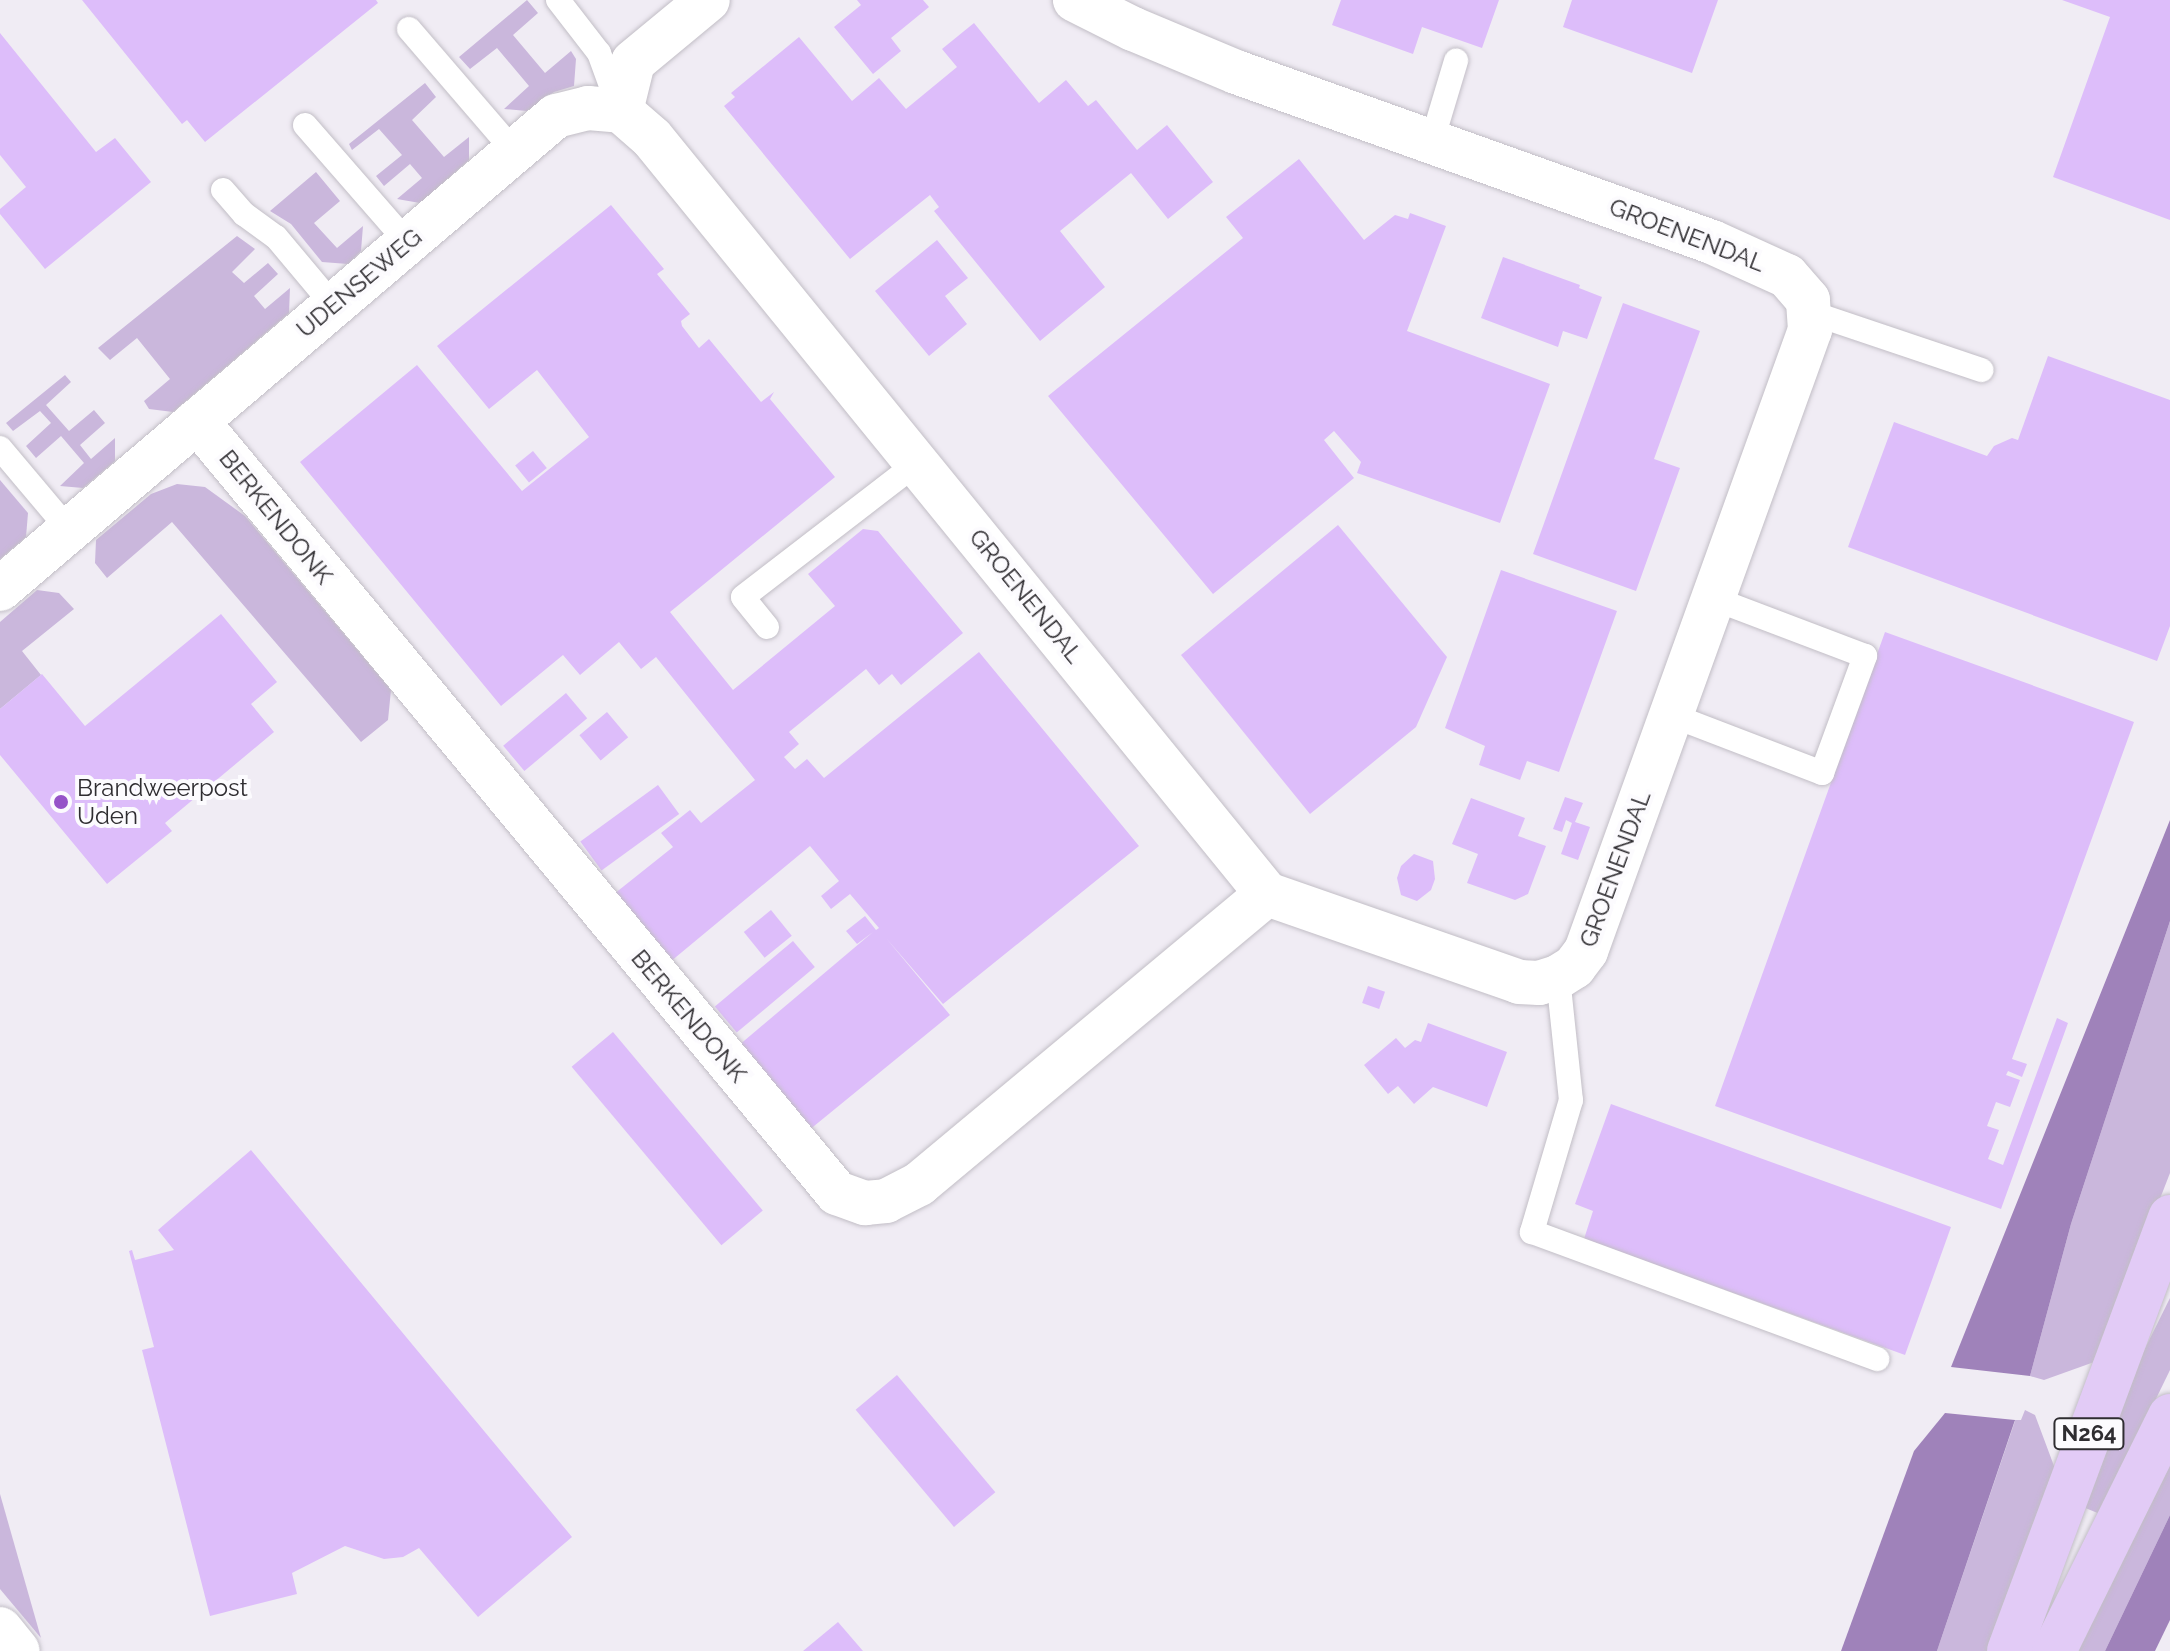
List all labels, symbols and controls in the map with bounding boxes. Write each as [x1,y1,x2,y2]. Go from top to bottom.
street label: GROENENDAL [1605,192,1769,278]
street label: UDENSEWEG [291,222,427,344]
street label: BERKENDONK [213,444,339,590]
street label: GROENENDAL [963,523,1089,669]
place label: Brandweerpost Uden [77,774,248,830]
street label: GROENENDAL [1573,787,1657,951]
marker: Brandweerpost Uden [52,793,70,811]
street label: BERKENDONK [625,944,753,1088]
road number: N264 [2053,1416,2125,1452]

